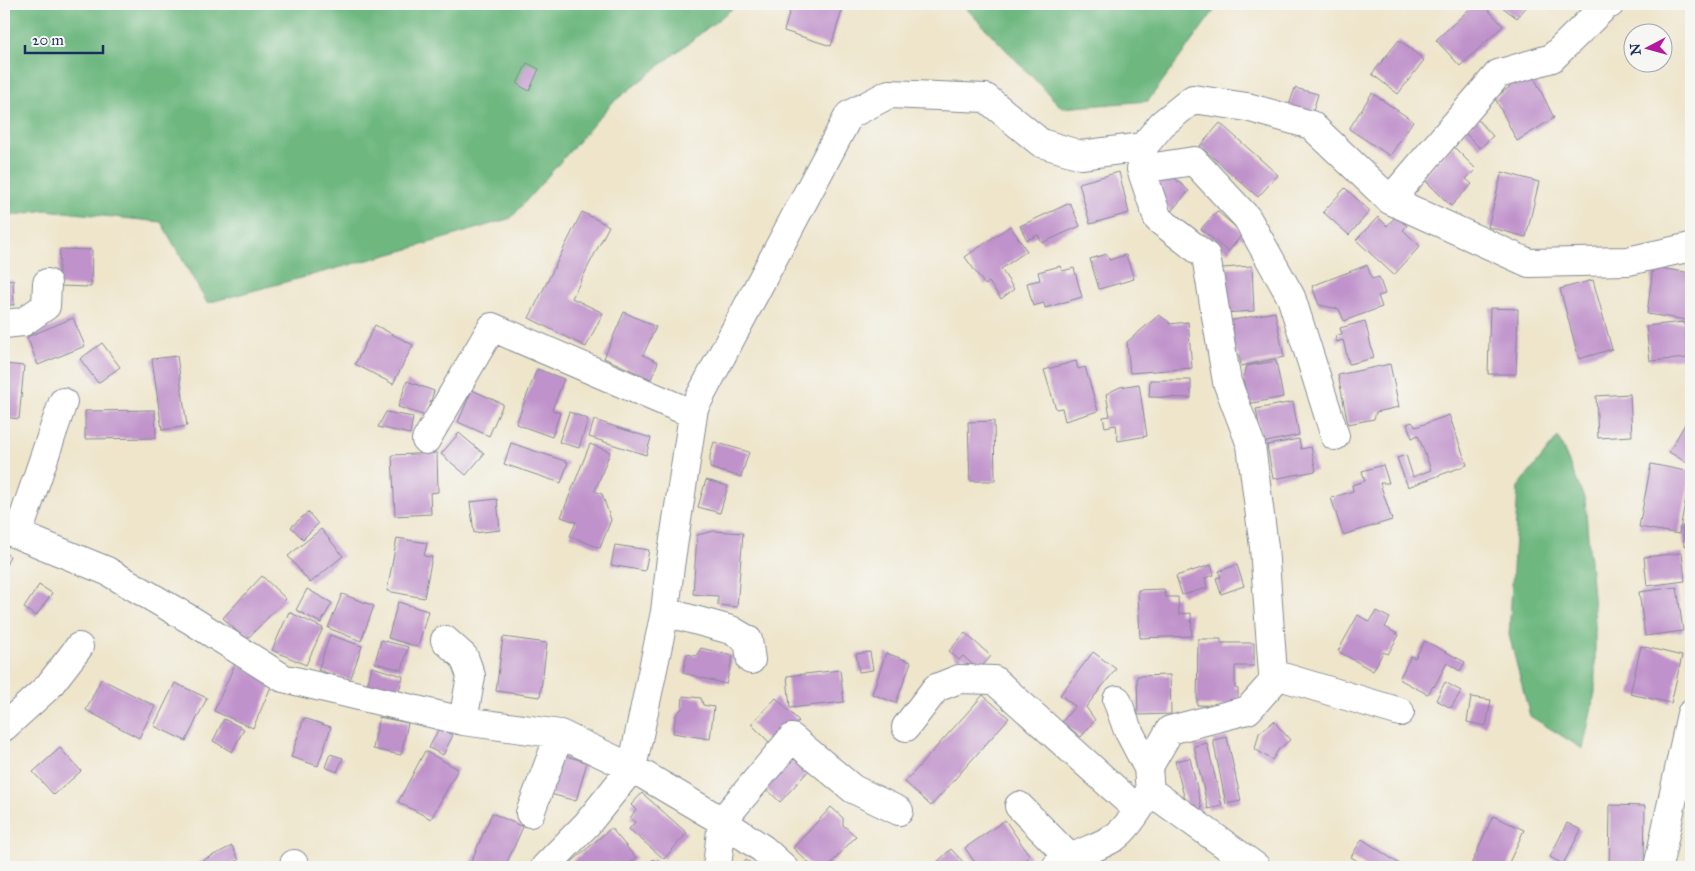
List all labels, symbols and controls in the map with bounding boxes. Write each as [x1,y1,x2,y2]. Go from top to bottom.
scale bar [25,22,102,54]
north arrow [1622,22,1672,72]
text: 20 m [32,31,64,49]
text: N [1626,42,1645,56]

